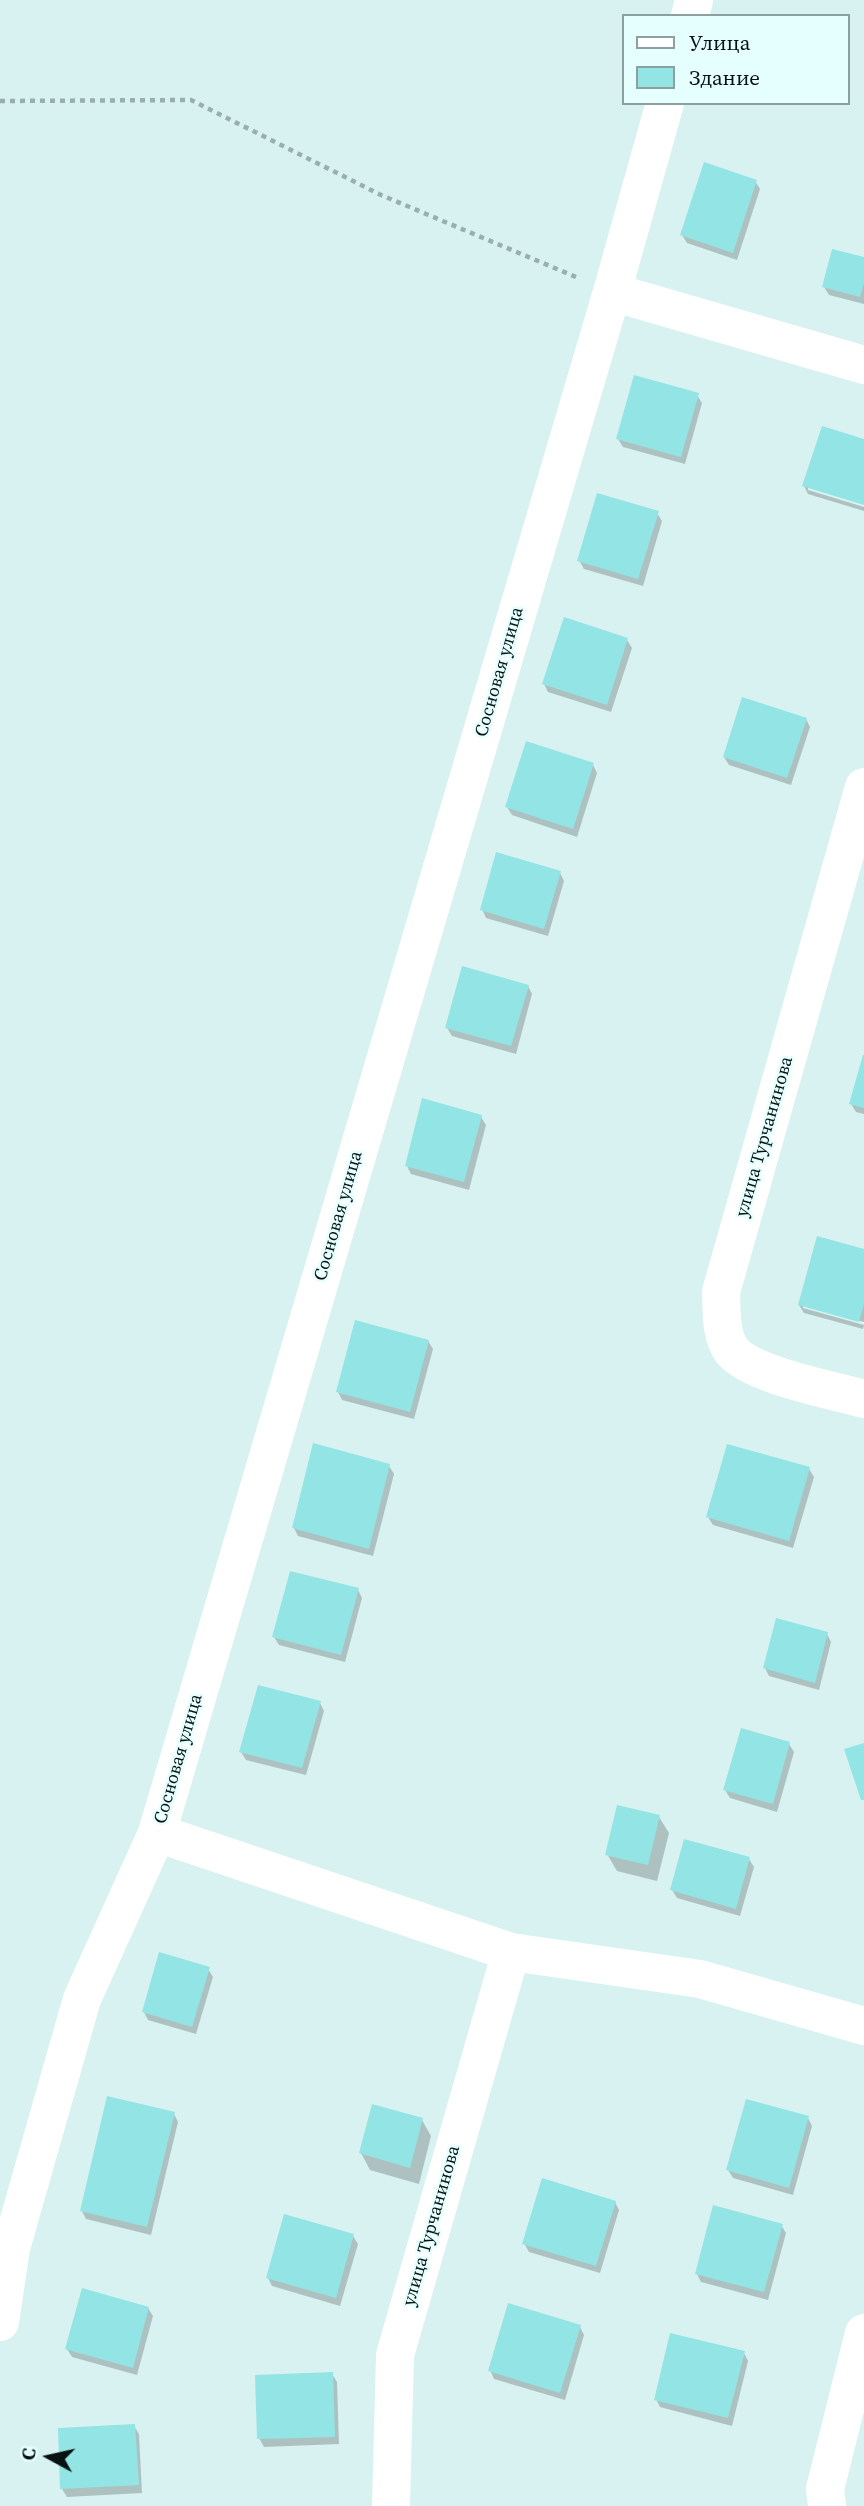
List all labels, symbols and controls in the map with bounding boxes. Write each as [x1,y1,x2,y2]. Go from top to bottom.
legend [622,14,850,105]
text: Улица [689,28,750,57]
text: Здание [689,63,760,92]
street label: Сосновая улица [471,605,529,739]
street label: улица Турчанинова [732,1054,798,1220]
street label: Сосновая улица [310,1149,368,1283]
street label: Сосновая улица [150,1692,208,1826]
street label: улица Турчанинова [399,2143,465,2309]
north arrow [14,2422,84,2492]
text: С [15,2446,42,2462]

